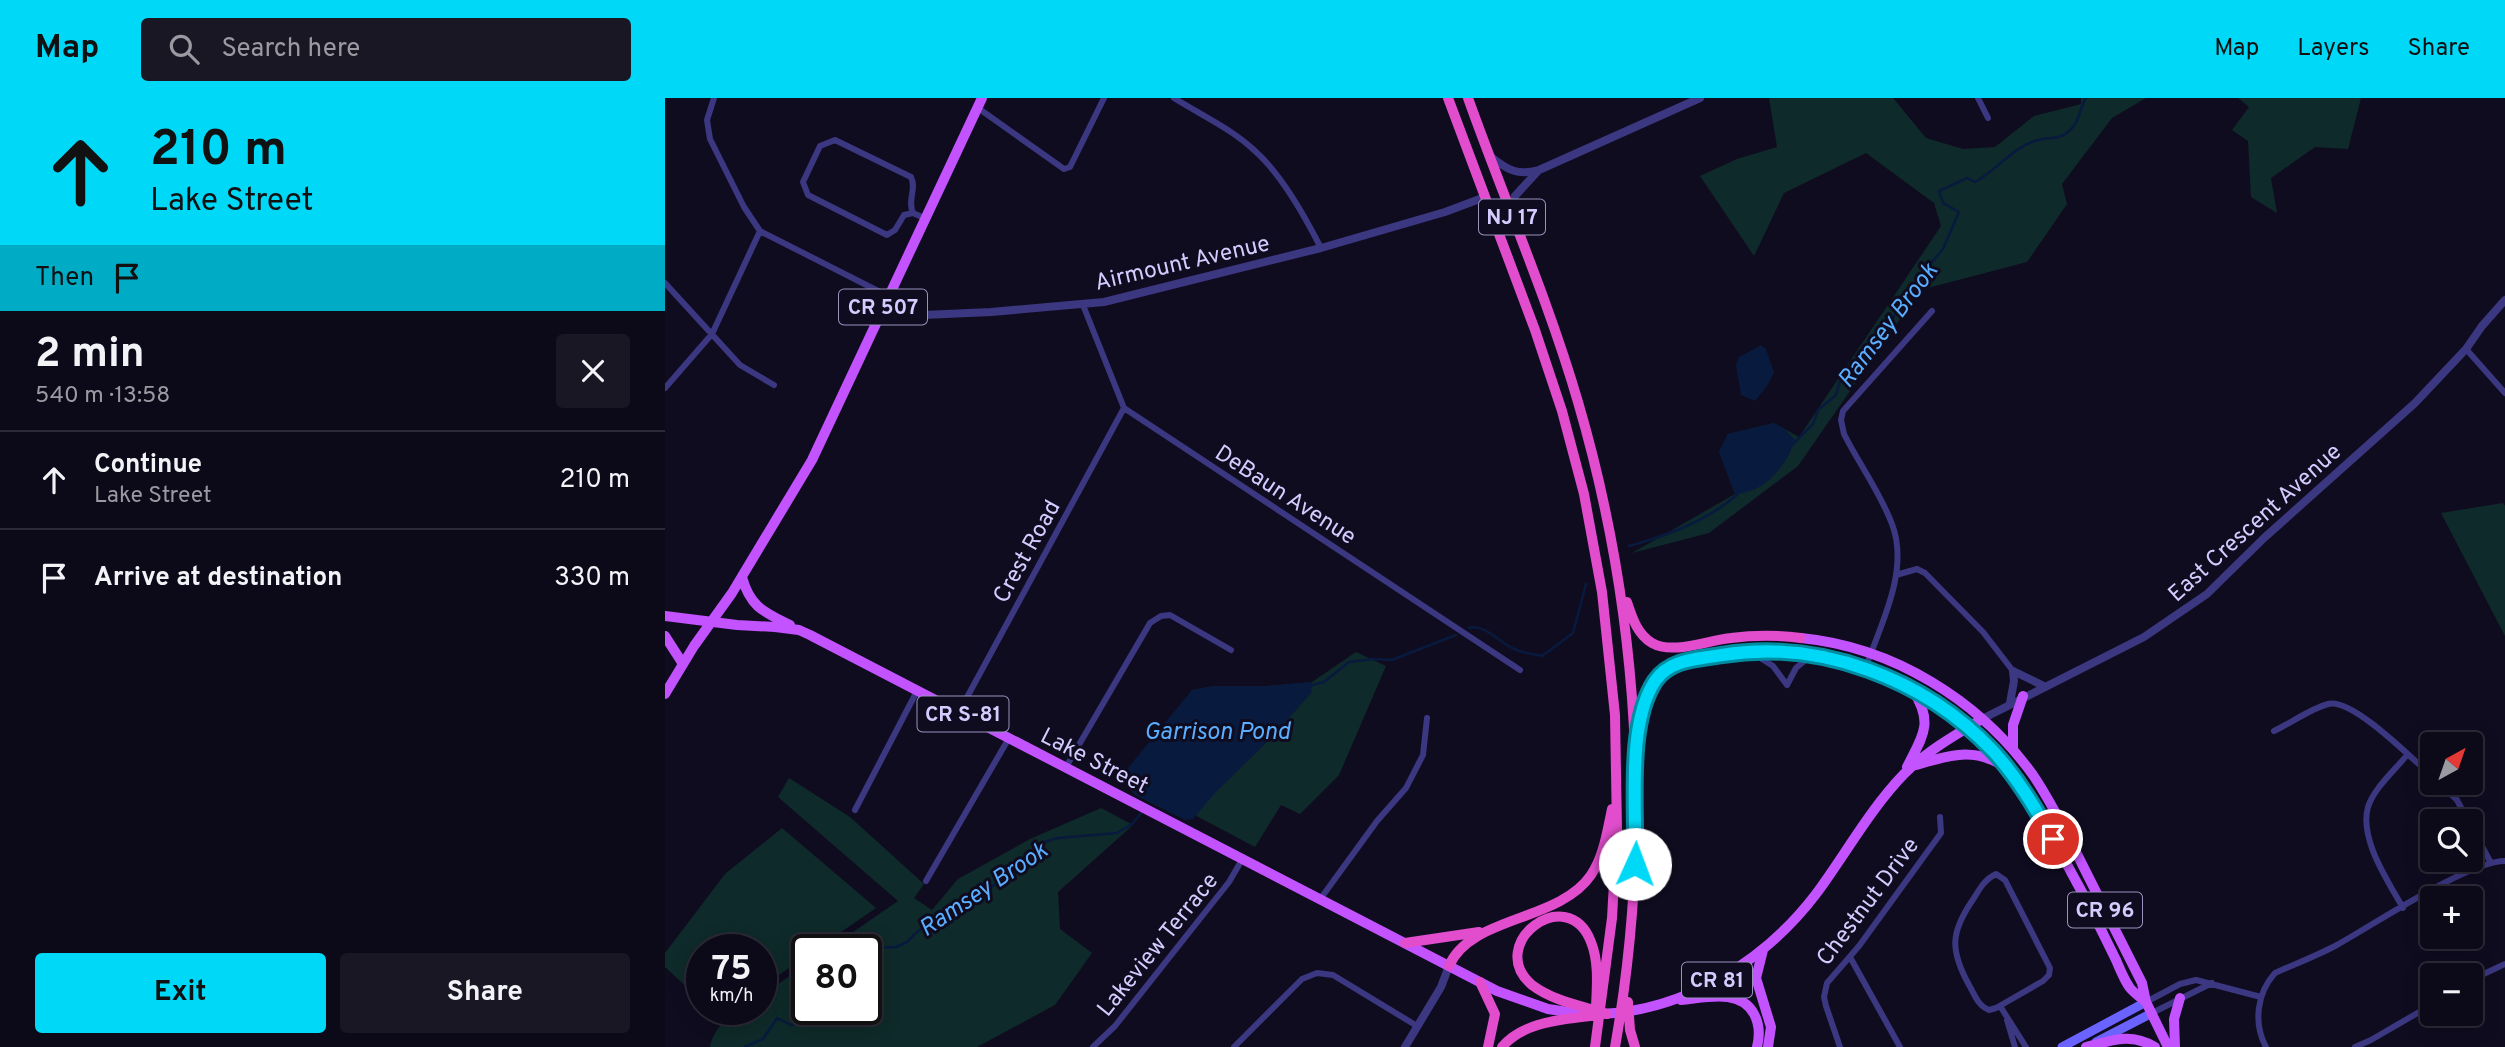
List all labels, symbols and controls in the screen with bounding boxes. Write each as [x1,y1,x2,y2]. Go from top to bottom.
search box [141,18,631,81]
text: Map [35,28,99,70]
icon: search [165,30,203,68]
text: Search here [221,33,360,66]
text: Map [2214,34,2259,64]
text: Layers [2297,34,2369,64]
text: Share [2407,34,2470,64]
text: 210 m [150,121,287,183]
icon: ahead [35,126,126,217]
text: Lake Street [150,182,314,222]
road number: NJ 17 [1479,200,1545,234]
street label: Airmount Avenue [1092,230,1273,299]
water label: Ramsey Brook [1832,257,1946,395]
icon: arrive [108,259,146,297]
text: Then [35,262,94,295]
road number: CR 507 [839,290,927,325]
text: 2 min [35,329,145,382]
button: close [556,334,630,408]
text: 540 m · 13:58 [35,382,170,411]
street label: East Crescent Avenue [2163,438,2348,609]
street label: DeBaun Avenue [1209,440,1361,553]
text: Continue [94,449,202,482]
icon: ahead [35,461,73,499]
text: 210 m [560,464,630,497]
text: Lake Street [94,482,212,511]
street label: Crest Road [988,496,1068,609]
icon: arrive [35,559,73,597]
text: Arrive at destination [94,562,342,595]
text: 330 m [554,562,630,595]
road number: CR S-81 [917,696,1009,732]
water label: Garrison Pond [1144,718,1292,748]
street label: Lake Street [1035,723,1153,802]
north arrow [2420,732,2483,794]
map controls [2420,732,2483,1026]
pin [2023,809,2083,869]
button: search [2420,809,2483,872]
icon: arrive [2034,820,2072,858]
position arrow [1598,827,1672,901]
street label: Chestnut Drive [1811,833,1927,972]
water label: Ramsey Brook [914,836,1055,945]
street label: Lakeview Terrace [1092,868,1226,1023]
button: + [2420,886,2483,949]
road number: CR 96 [2068,892,2142,928]
speed limit sign: 80 [791,934,882,1025]
text: 75 [711,948,752,992]
button: Exit [35,953,326,1033]
button: Share [340,953,630,1033]
road number: CR 81 [1682,962,1752,998]
button: − [2420,963,2483,1026]
text: km/h [710,985,753,1008]

